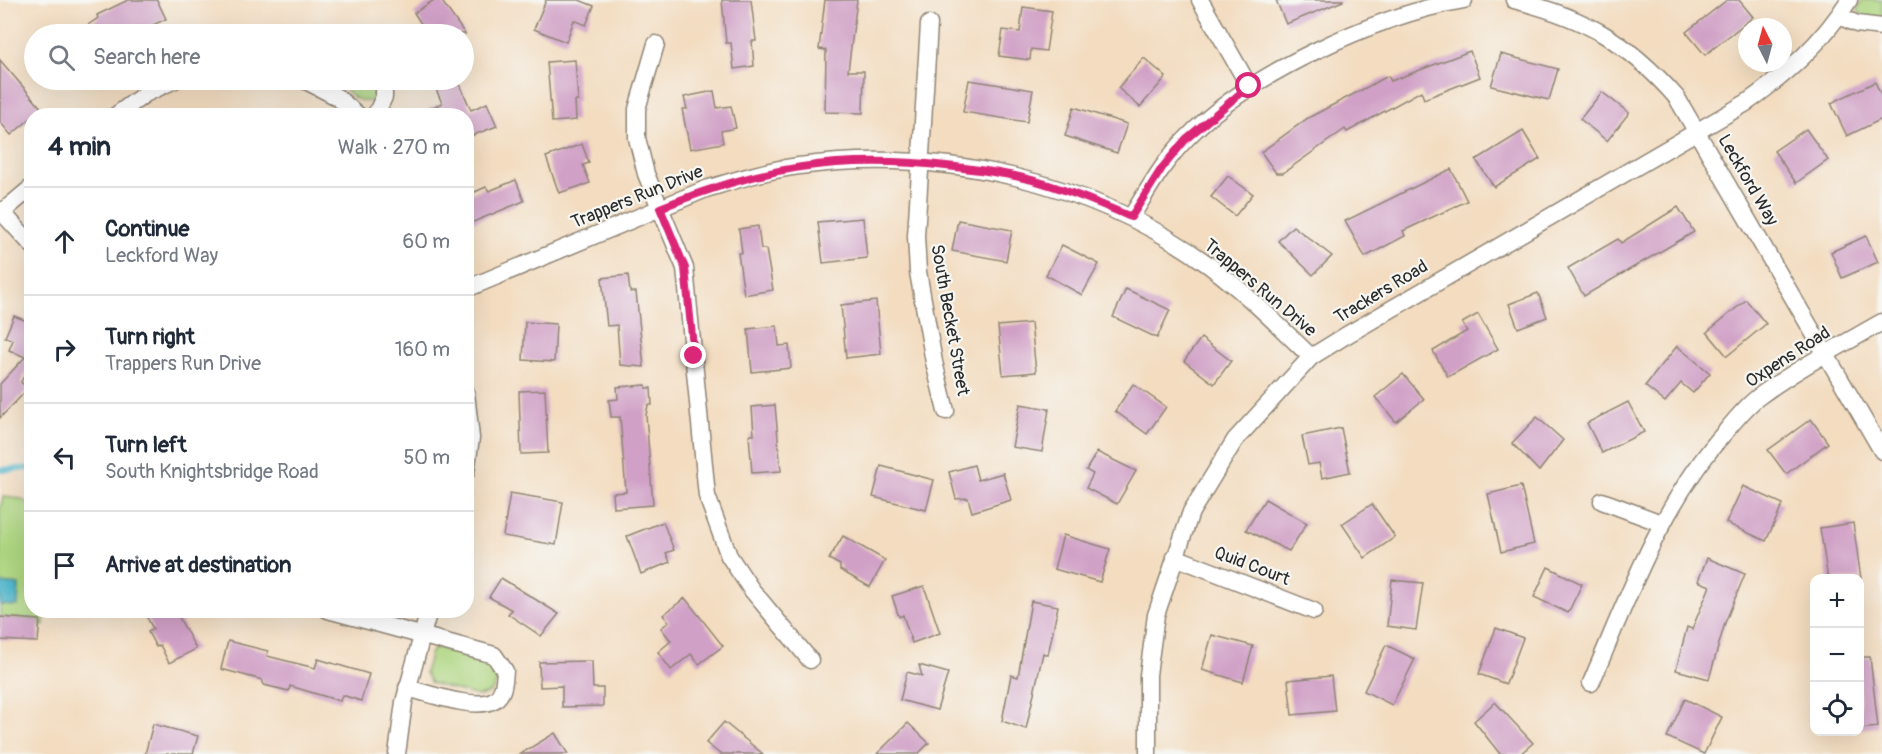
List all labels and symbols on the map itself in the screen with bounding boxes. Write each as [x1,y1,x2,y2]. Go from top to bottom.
north arrow [1738,18,1792,72]
route start [1235,72,1261,98]
street label: Leckford Way [1713,130,1784,230]
street label: Trappers Run Drive [568,160,707,234]
street label: Trappers Run Drive [1199,234,1321,342]
street label: South Becket Street [925,242,975,398]
street label: Trackers Road [1330,255,1432,329]
street label: Oxpens Road [1741,321,1835,393]
route end [680,342,706,368]
street label: Quid Court [1211,541,1294,591]

